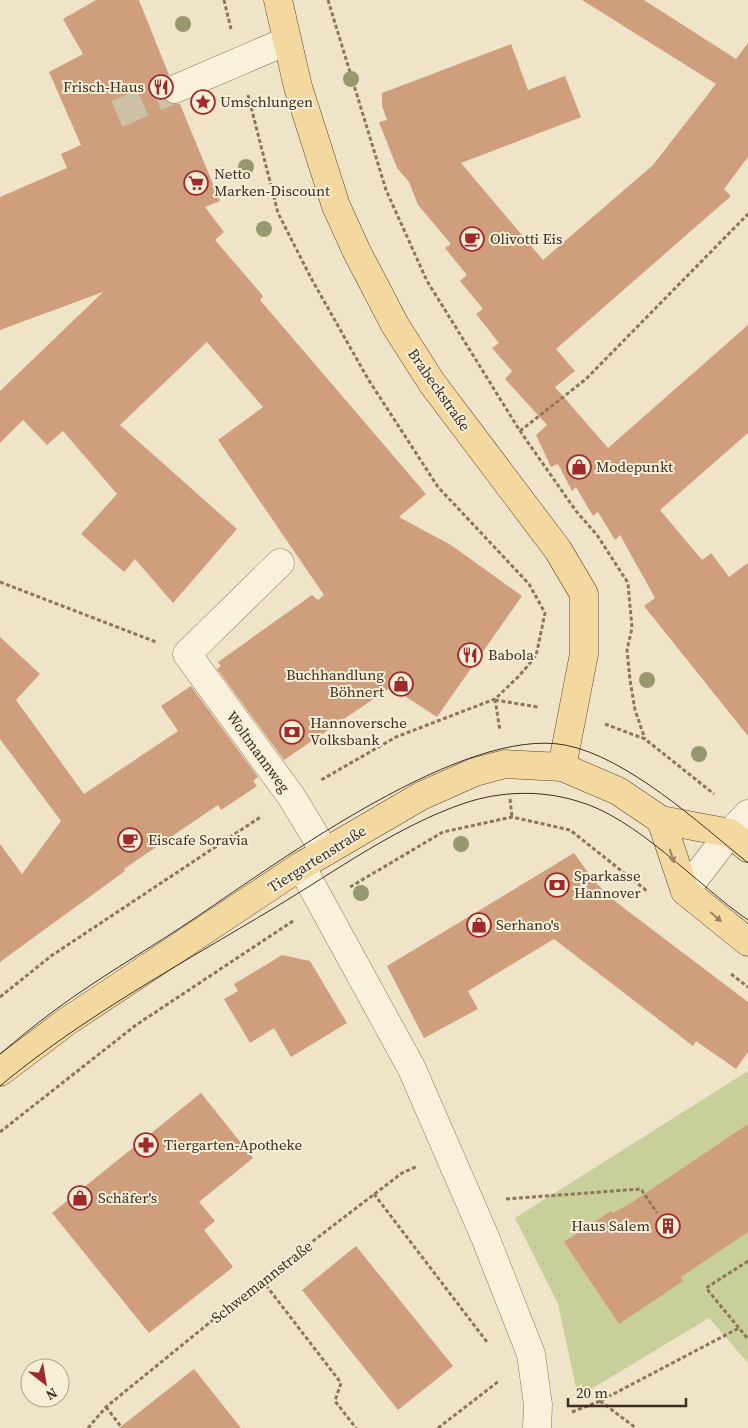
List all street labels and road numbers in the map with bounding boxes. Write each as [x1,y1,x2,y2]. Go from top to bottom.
street label: Brabeckstraße [403,344,476,436]
street label: Woltmannweg [222,707,295,797]
street label: Tiergartenstraße [264,820,370,897]
street label: Schwemannstraße [207,1235,317,1328]

